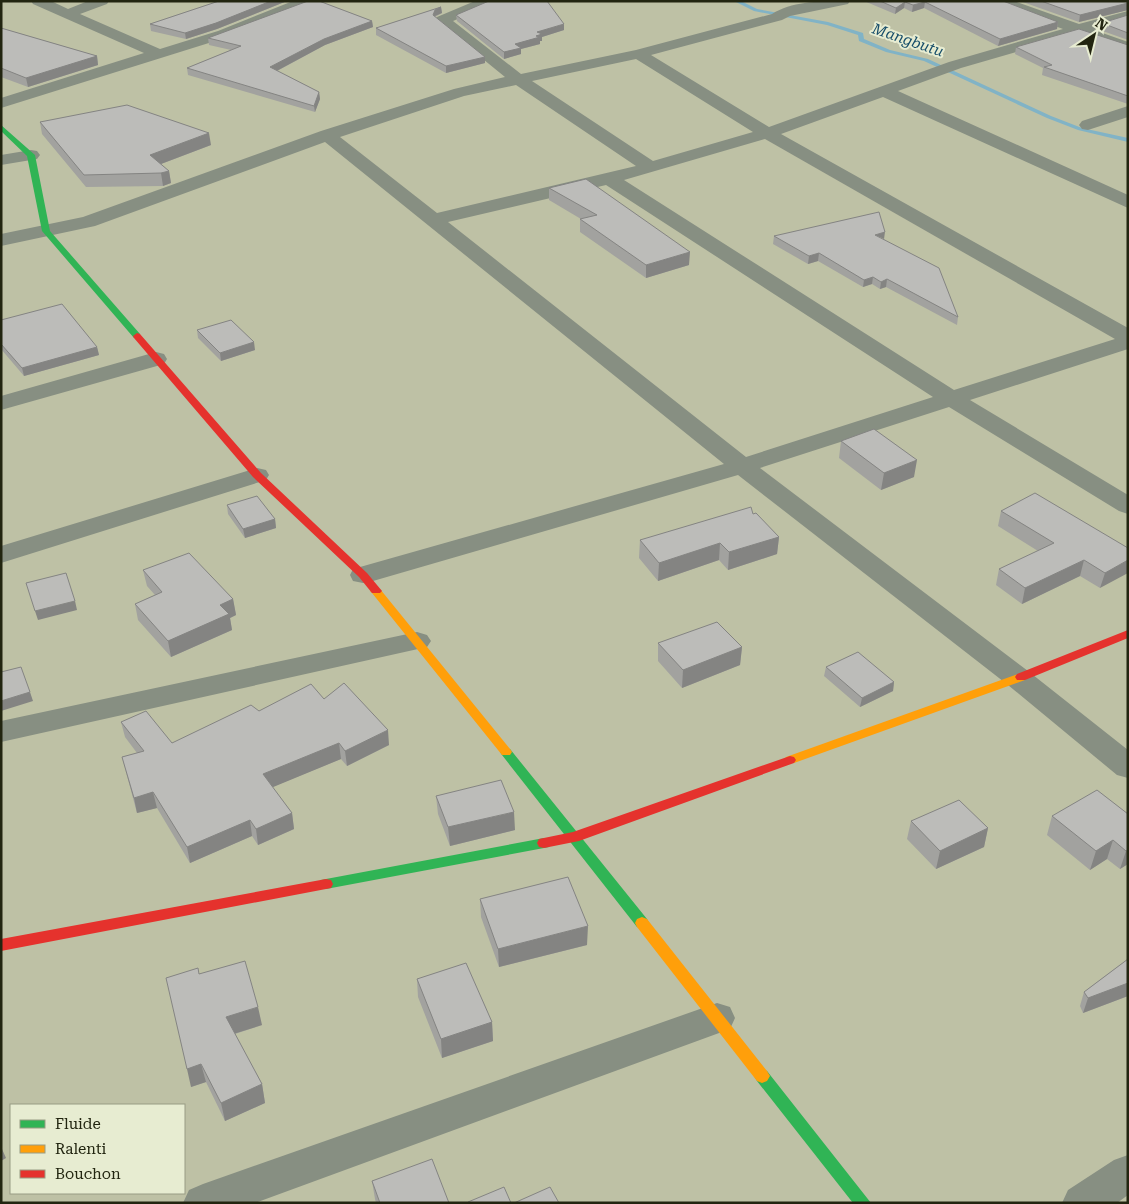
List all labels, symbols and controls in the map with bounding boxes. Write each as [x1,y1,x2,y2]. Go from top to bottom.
north arrow [1069,10,1119,60]
text: N [1092,15,1111,34]
water label: Mangbutu [869,19,946,61]
legend [10,1104,185,1194]
text: Fluide [55,1115,101,1133]
text: Ralenti [55,1140,107,1158]
text: Bouchon [55,1165,121,1183]

